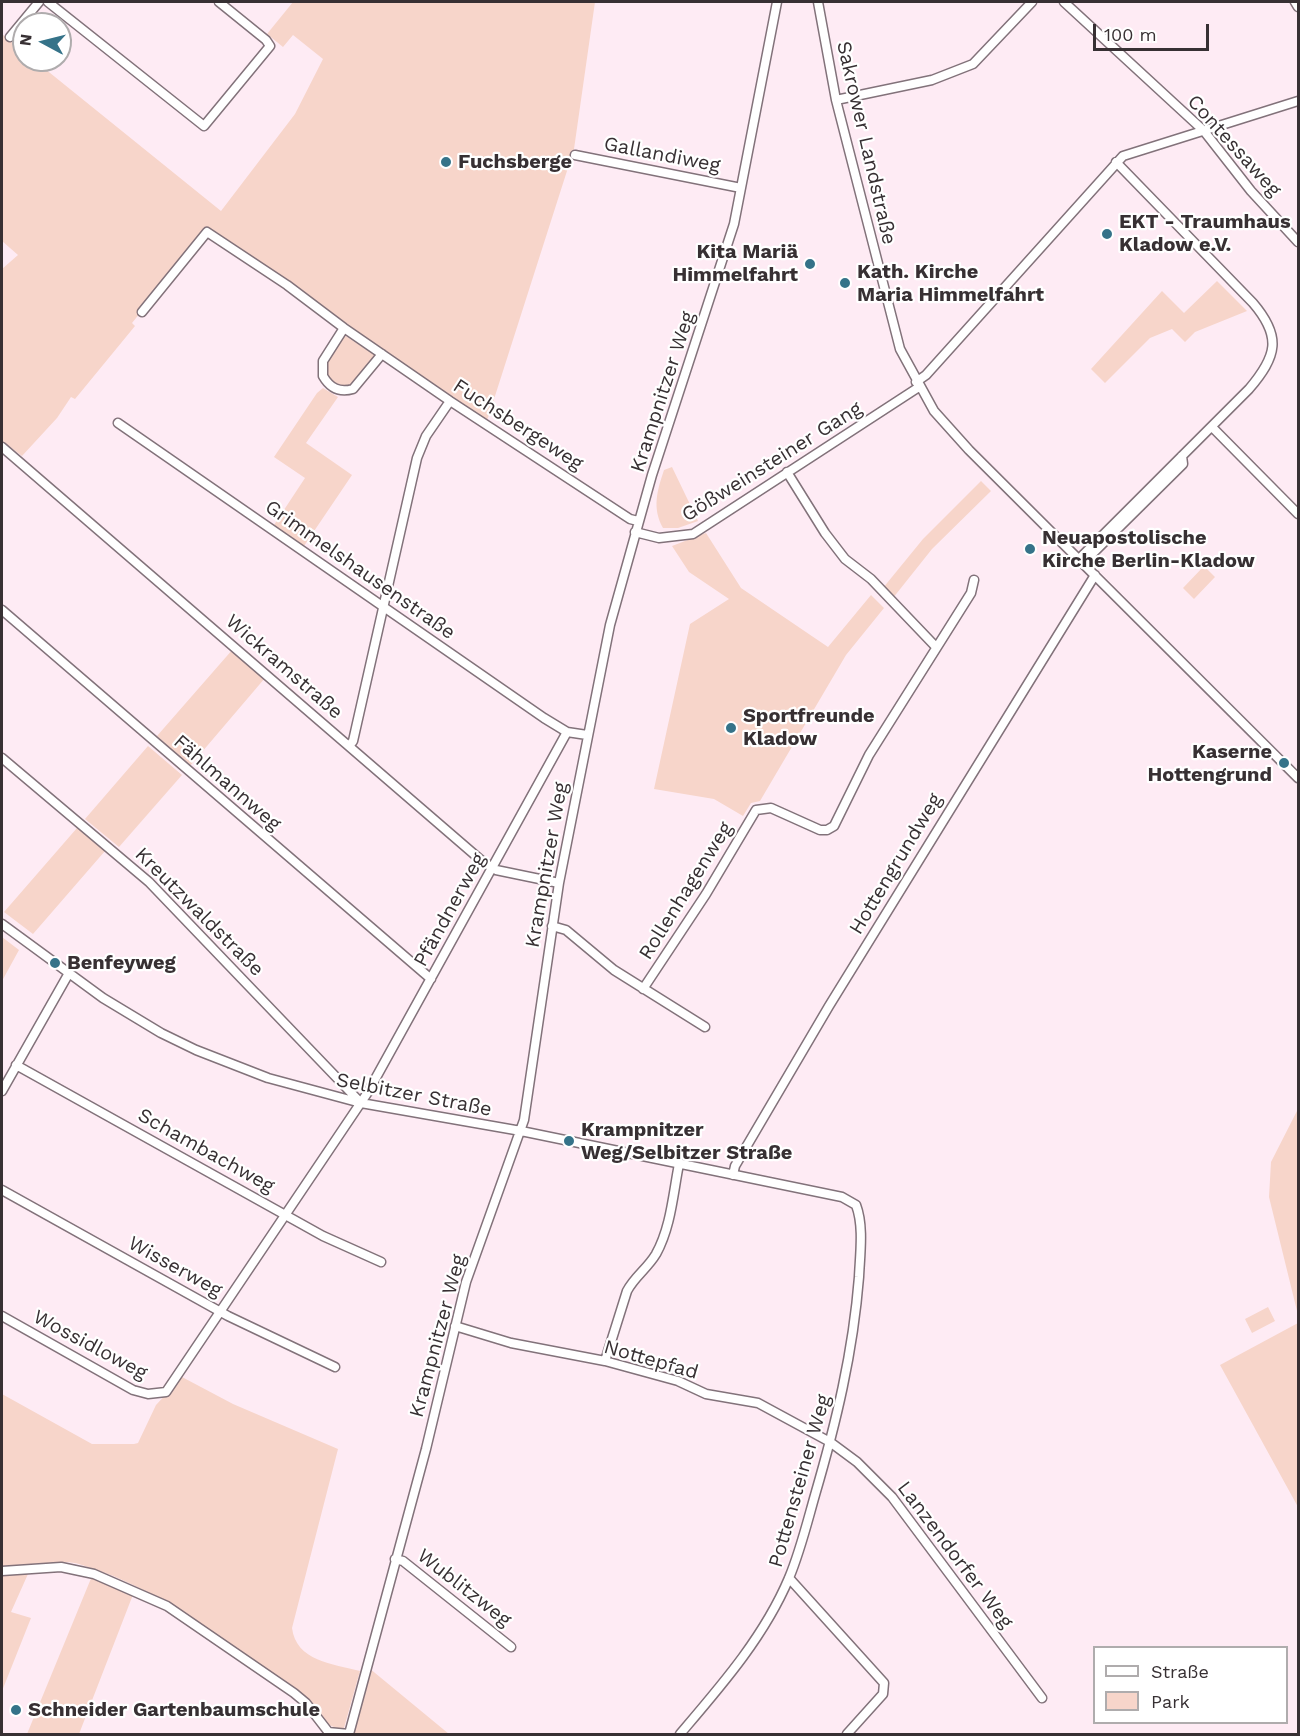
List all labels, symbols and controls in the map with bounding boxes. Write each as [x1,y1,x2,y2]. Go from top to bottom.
north arrow [12,12,72,72]
scale bar [1096,12,1212,50]
text: 100 m [1104,24,1157,45]
text: N [15,33,36,47]
street label: Sakrower Landstraße [831,39,901,247]
street label: Contessaweg [1182,90,1286,202]
street label: Gallandiweg [602,132,722,178]
place label: Fuchsberge [458,150,572,174]
marker: Fuchsberge [439,155,453,169]
place label: EKT - Traumhaus Kladow e.V. [1119,210,1291,257]
marker: EKT - Traumhaus Kladow e.V. [1100,227,1114,241]
place label: Kita Mariä Himmelfahrt [672,240,798,287]
marker: Kita Mariä Himmelfahrt [803,257,817,271]
place label: Kath. Kirche Maria Himmelfahrt [857,260,1044,307]
marker: Kath. Kirche Maria Himmelfahrt [838,276,852,290]
street label: Krampnitzer Weg [626,309,700,475]
street label: Fuchsbergeweg [449,374,587,476]
street label: Gößweinsteiner Gang [678,397,866,527]
street label: Grimmelshausenstraße [260,495,460,645]
place label: Neuapostolische Kirche Berlin-Kladow [1042,526,1255,573]
marker: Neuapostolische Kirche Berlin-Kladow [1023,542,1037,556]
street label: Wickramstraße [221,610,347,724]
place label: Sportfreunde Kladow [743,704,875,751]
marker: Sportfreunde Kladow [724,721,738,735]
street label: Fählmannweg [168,730,286,836]
place label: Kaserne Hottengrund [1147,740,1272,787]
marker: Kaserne Hottengrund [1277,756,1291,770]
street label: Krampnitzer Weg [521,780,573,950]
street label: Hottengrundweg [844,789,948,939]
street label: Rollenhagenweg [634,818,738,964]
street label: Kreutzwaldstraße [130,843,268,981]
street label: Pfändnerweg [409,849,491,971]
place label: Benfeyweg [67,951,176,975]
marker: Benfeyweg [48,956,62,970]
street label: Selbitzer Straße [334,1068,494,1122]
street label: Schambachweg [133,1104,279,1198]
place label: Krampnitzer Weg/Selbitzer Straße [581,1118,792,1165]
marker: Krampnitzer Weg/Selbitzer Straße [562,1134,576,1148]
street label: Wisserweg [124,1231,226,1303]
street label: Krampnitzer Weg [405,1252,471,1420]
street label: Wossidloweg [29,1305,151,1385]
street label: Nottepfad [601,1335,701,1385]
street label: Pottensteiner Weg [764,1392,836,1570]
street label: Lanzendorfer Weg [892,1477,1018,1633]
street label: Wublitzweg [412,1544,516,1632]
legend [1093,1646,1288,1724]
text: Straße [1151,1661,1209,1682]
text: Park [1151,1691,1190,1712]
place label: Schneider Gartenbaumschule [28,1698,320,1722]
marker: Schneider Gartenbaumschule [9,1703,23,1717]

